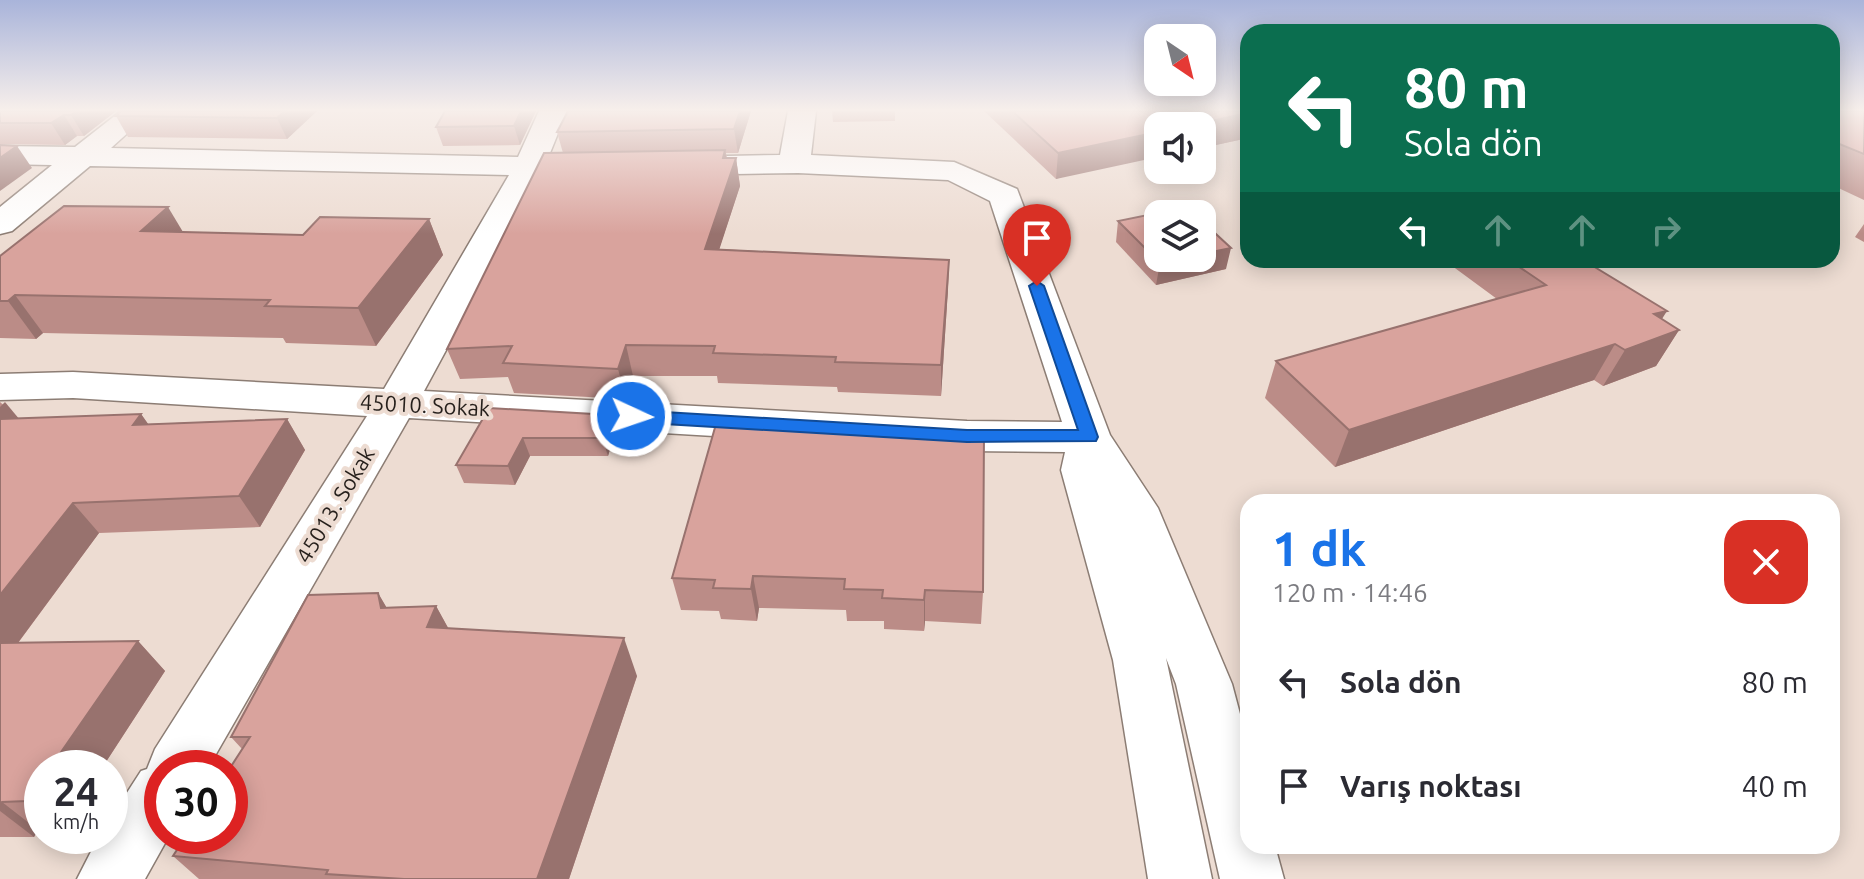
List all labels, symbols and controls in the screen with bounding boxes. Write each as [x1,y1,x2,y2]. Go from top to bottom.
north arrow [1144,24,1216,96]
map controls [1144,24,1216,272]
icon: left [1272,56,1376,160]
text: 80 m [1404,56,1529,119]
button: sound [1144,112,1216,184]
text: Sola dön [1404,122,1543,163]
button: layers [1144,200,1216,272]
pin [1003,204,1071,286]
icon: left [1392,208,1436,252]
icon: ahead [1476,208,1520,252]
icon: ahead [1560,208,1604,252]
icon: right [1644,208,1688,252]
icon: arrive [1015,216,1059,260]
position arrow [589,374,673,458]
street label: 45010. Sokak [359,389,491,420]
street label: 45013. Sokak [290,442,379,567]
button: close [1724,520,1808,604]
text: 1 dk [1272,521,1366,575]
text: 120 m · 14:46 [1272,578,1428,607]
icon: left [1272,660,1316,704]
text: Sola dön [1340,665,1462,699]
text: 80 m [1741,665,1808,699]
speed limit sign: 30 [144,750,248,854]
icon: arrive [1272,764,1316,808]
text: 24 [53,769,99,814]
text: Varış noktası [1340,769,1522,803]
text: 40 m [1741,769,1808,803]
text: km/h [53,810,99,833]

